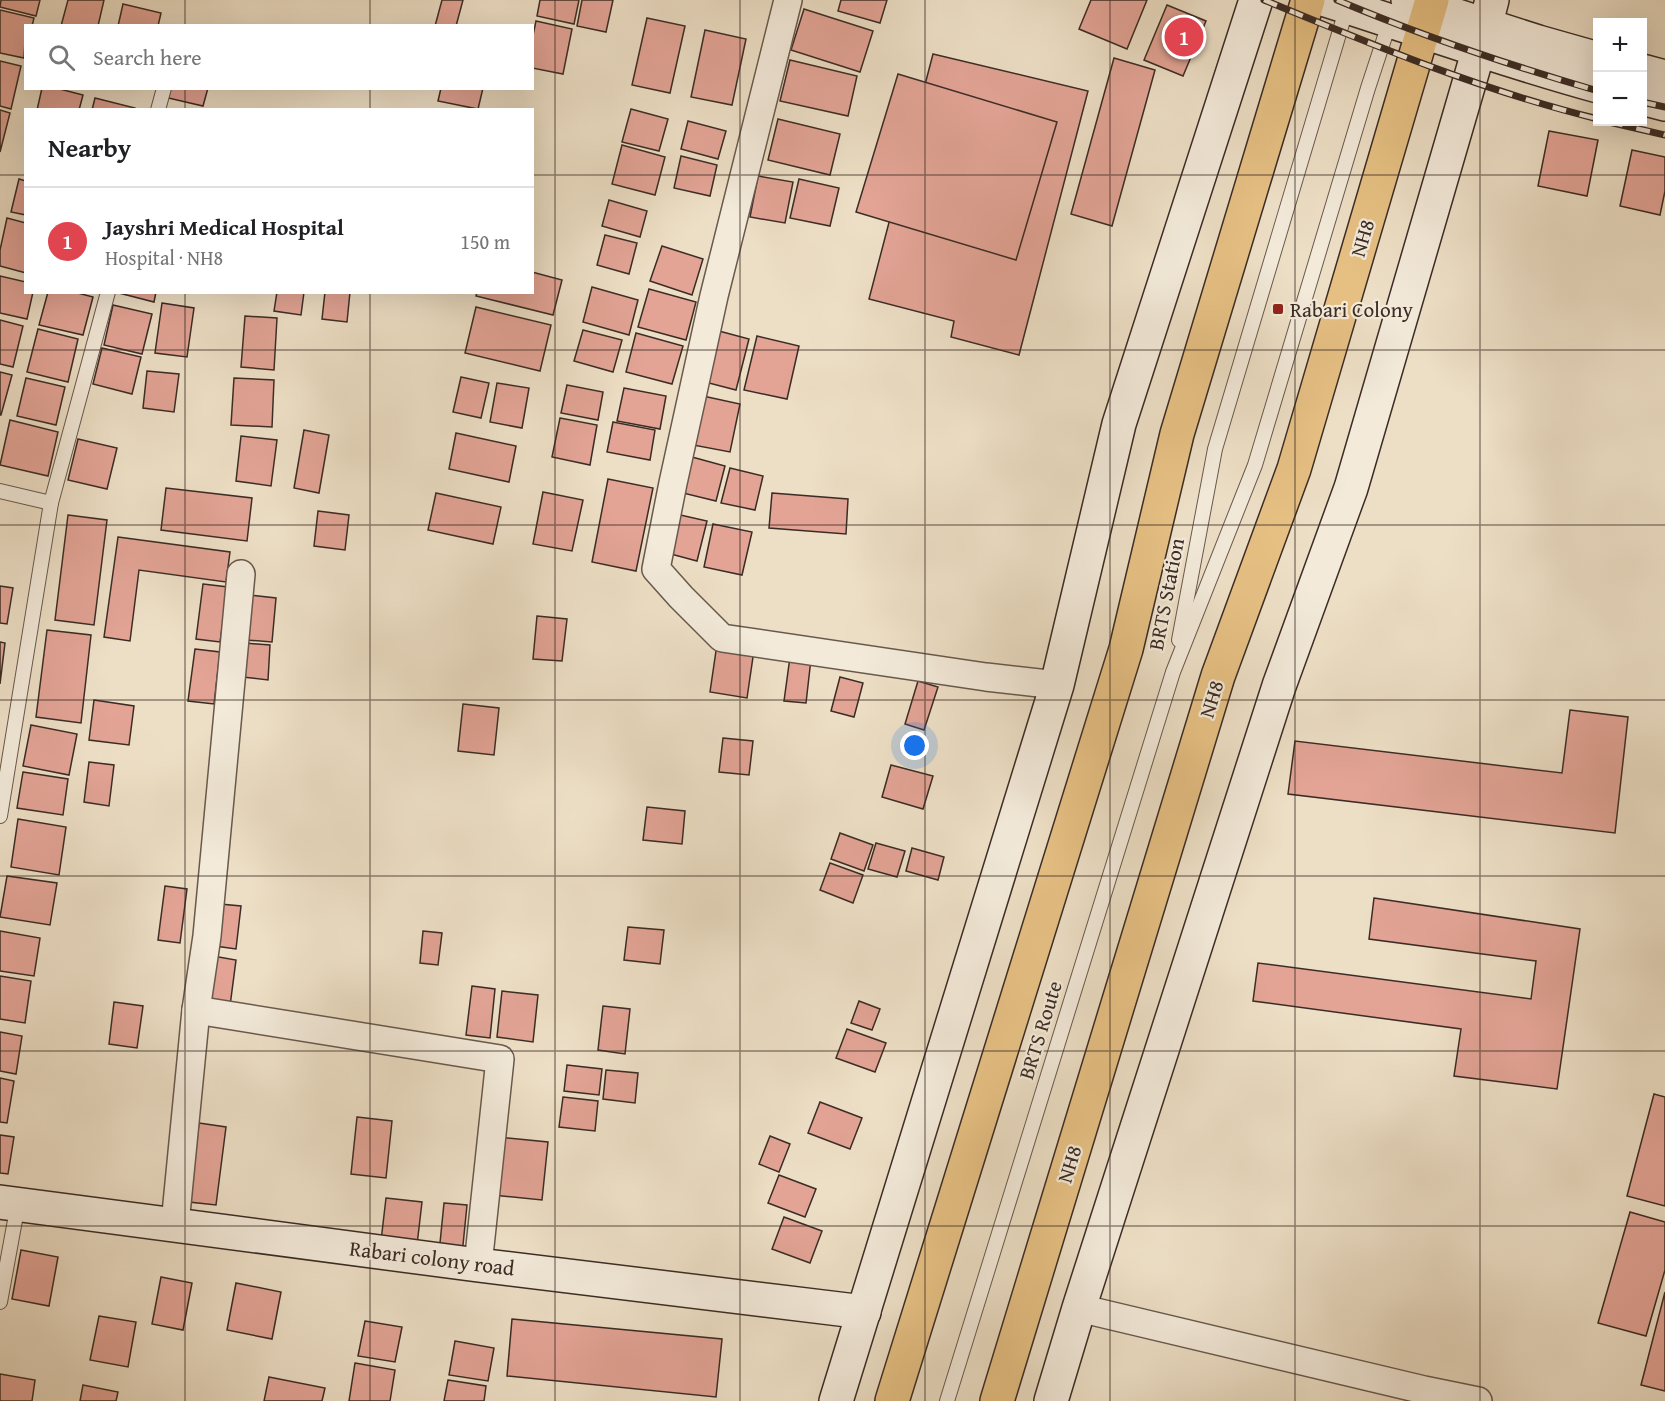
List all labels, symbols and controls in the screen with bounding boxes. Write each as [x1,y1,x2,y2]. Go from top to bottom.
pin: 1 [1164,15,1204,60]
map controls [1593,18,1647,126]
button: + [1593,18,1647,72]
search box [24,24,534,90]
icon: search [45,41,78,74]
text: Search here [93,41,202,73]
button: − [1593,72,1647,126]
text: Nearby [48,128,131,167]
text: Jayshri Medical Hospital [105,211,344,243]
street label: NH8 [1342,216,1382,260]
text: 1 [62,227,73,256]
text: 150 m [460,227,510,256]
text: Hospital · NH8 [105,243,223,272]
place label: Rabari Colony [1290,294,1414,325]
marker: Rabari Colony [1271,302,1285,316]
street label: BRTS Station [1140,535,1192,653]
street label: NH8 [1191,676,1231,722]
your location [900,731,929,760]
street label: BRTS Route [1010,977,1070,1083]
street label: NH8 [1049,1141,1089,1187]
street label: Rabari colony road [348,1233,517,1284]

